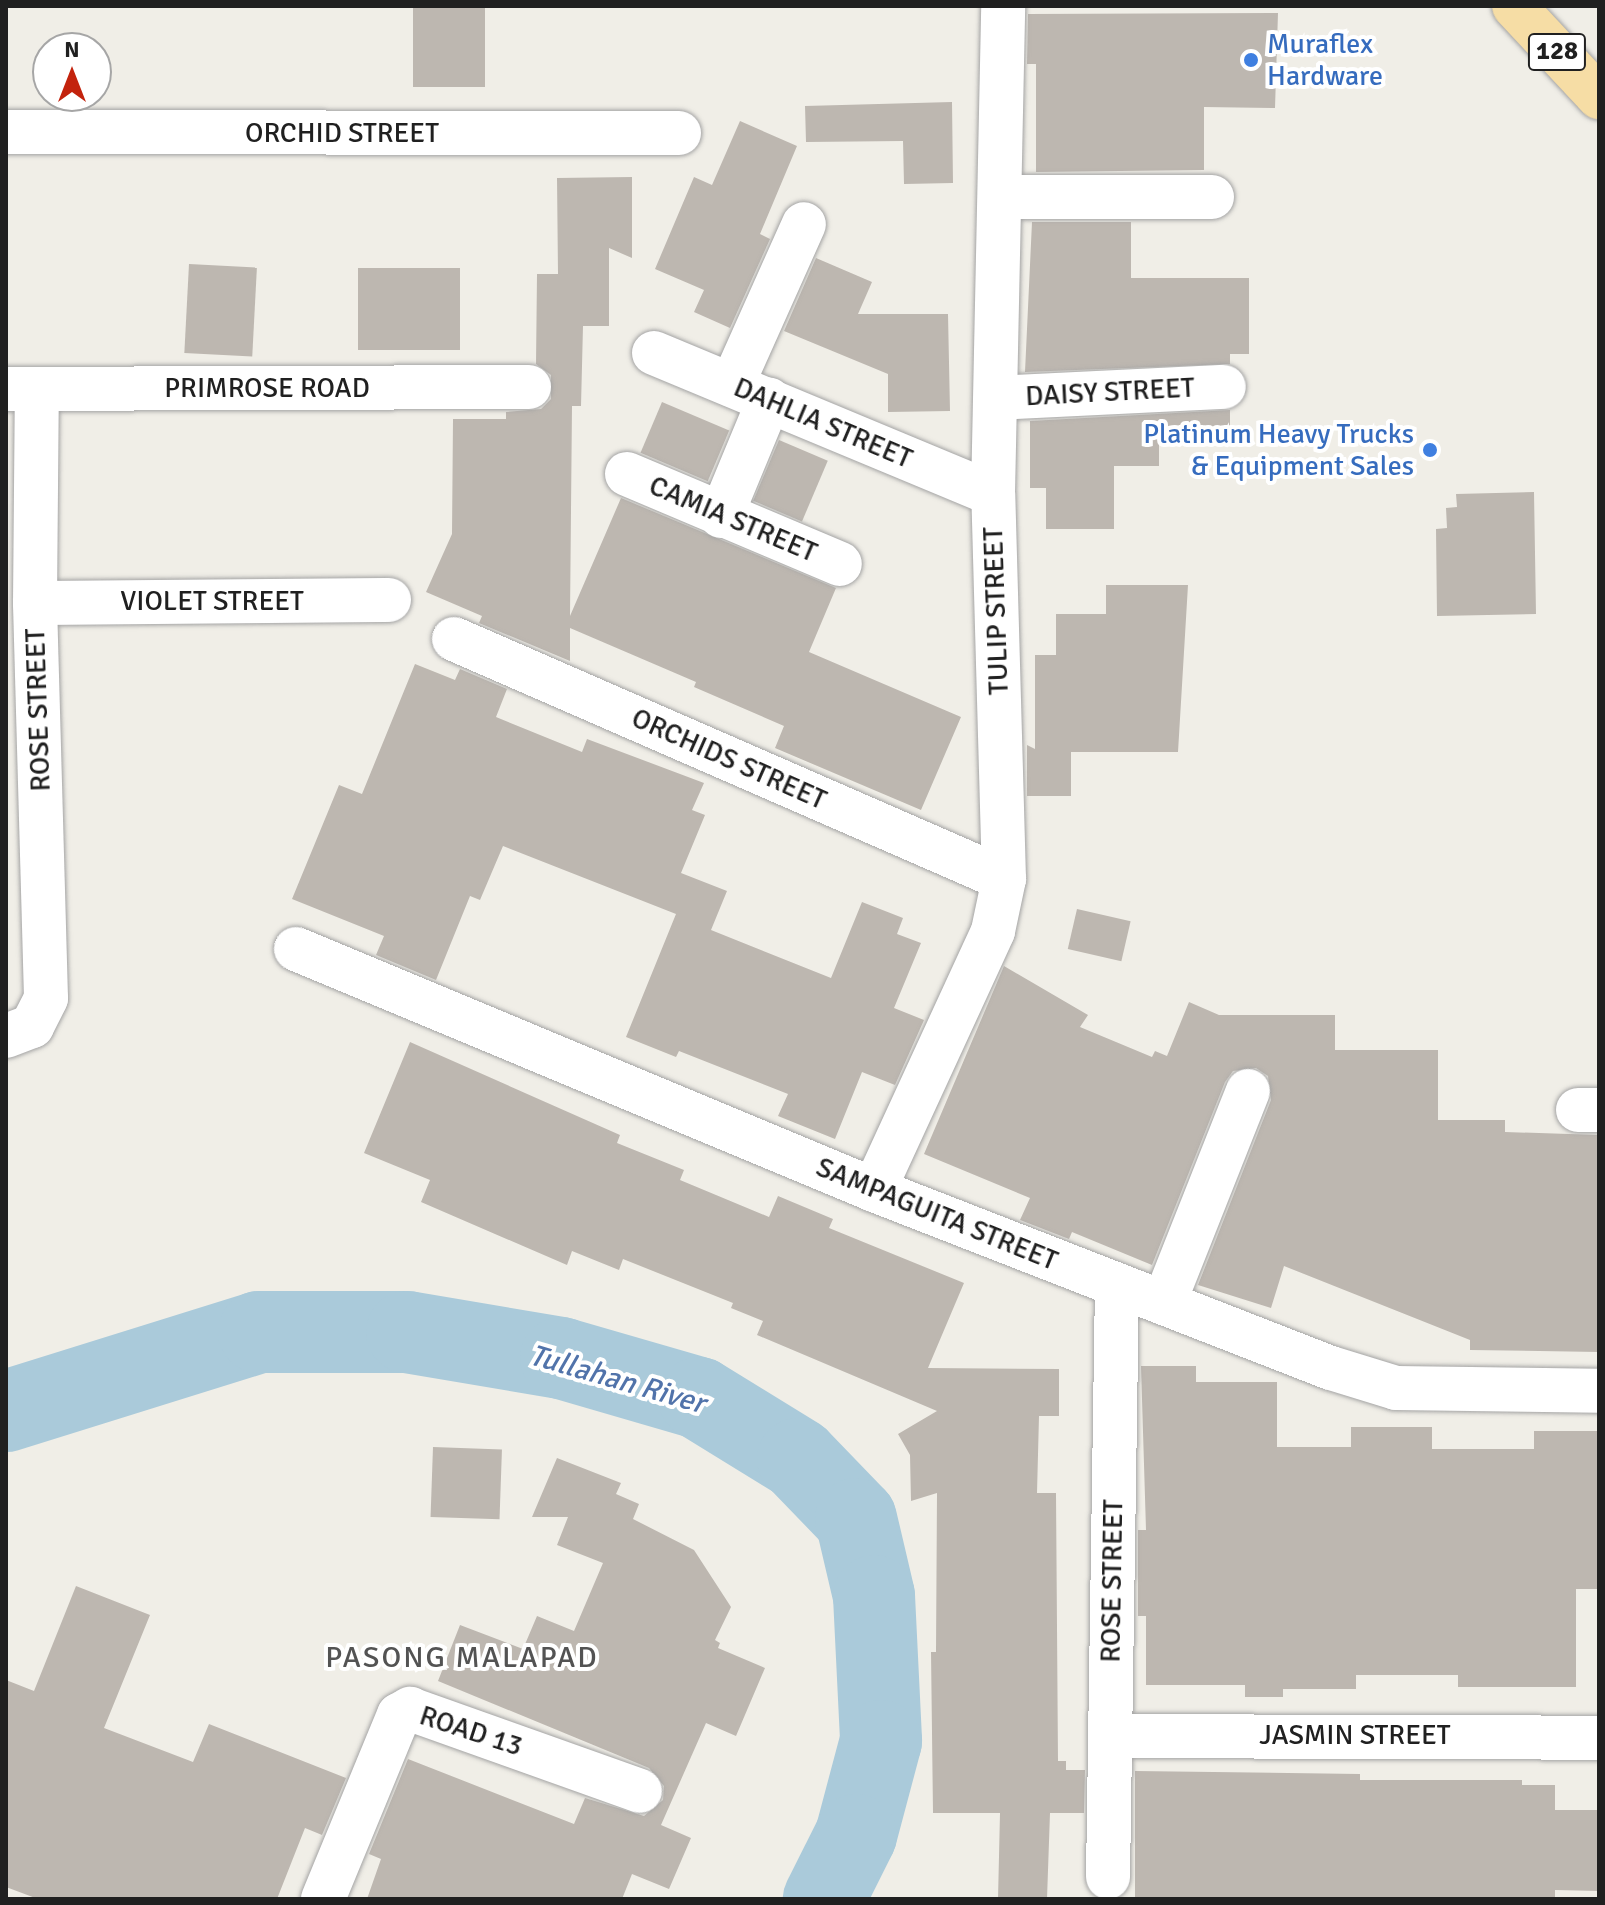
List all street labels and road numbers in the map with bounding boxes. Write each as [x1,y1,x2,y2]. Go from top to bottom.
road number: 128 [1527,30,1587,74]
street label: ORCHID STREET [245,116,439,150]
street label: DAHLIA STREET [729,370,917,476]
street label: PRIMROSE ROAD [164,371,370,405]
street label: DAISY STREET [1024,371,1196,413]
street label: CAMIA STREET [644,469,822,569]
street label: TULIP STREET [976,526,1016,696]
street label: VIOLET STREET [120,584,304,618]
street label: ROSE STREET [18,628,58,792]
street label: ORCHIDS STREET [626,701,832,817]
street label: SAMPAGUITA STREET [811,1150,1063,1278]
street label: ROSE STREET [1094,1499,1130,1663]
street label: ROAD 13 [415,1699,527,1763]
street label: JASMIN STREET [1259,1718,1451,1752]

